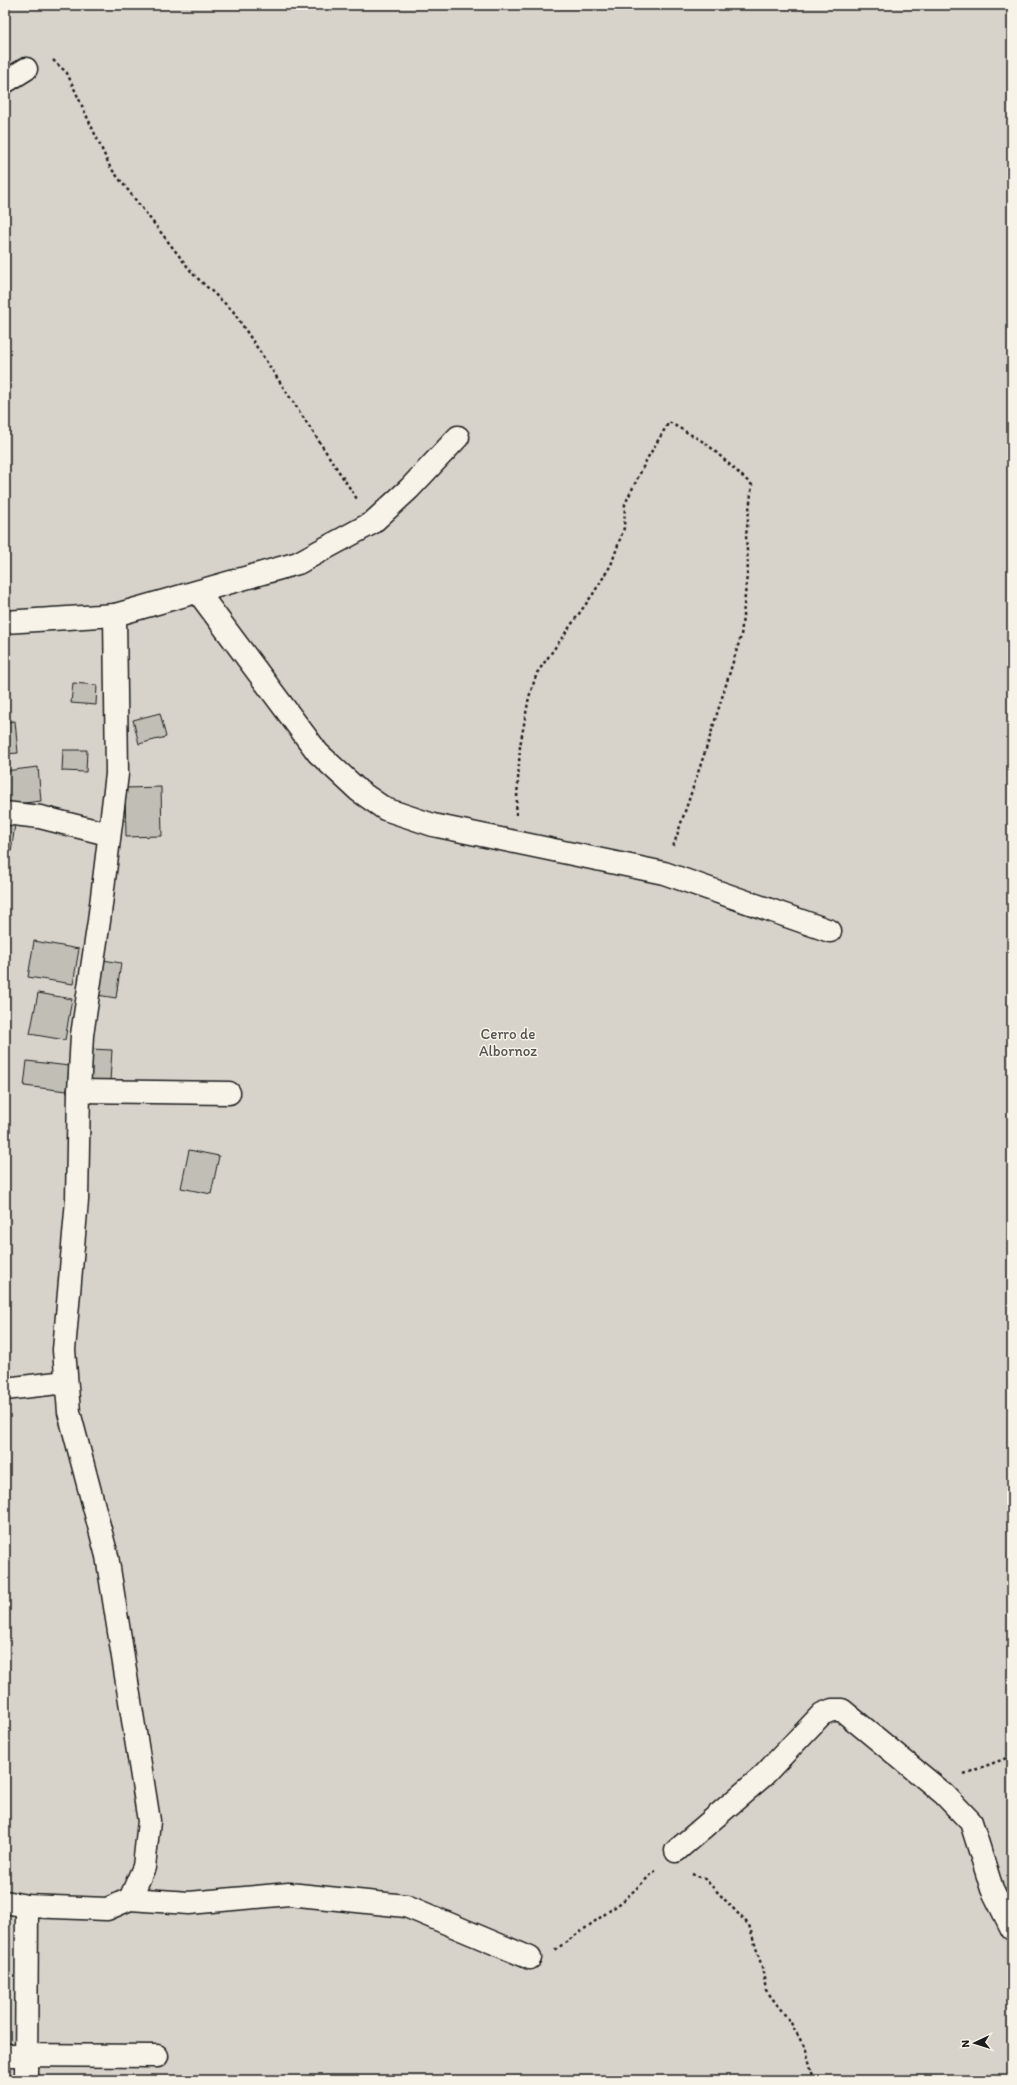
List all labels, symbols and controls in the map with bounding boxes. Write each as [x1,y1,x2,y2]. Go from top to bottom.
park label: Cerro de Albornoz [479,1025,537,1060]
north arrow [955,2023,995,2063]
text: N [959,2039,972,2048]

